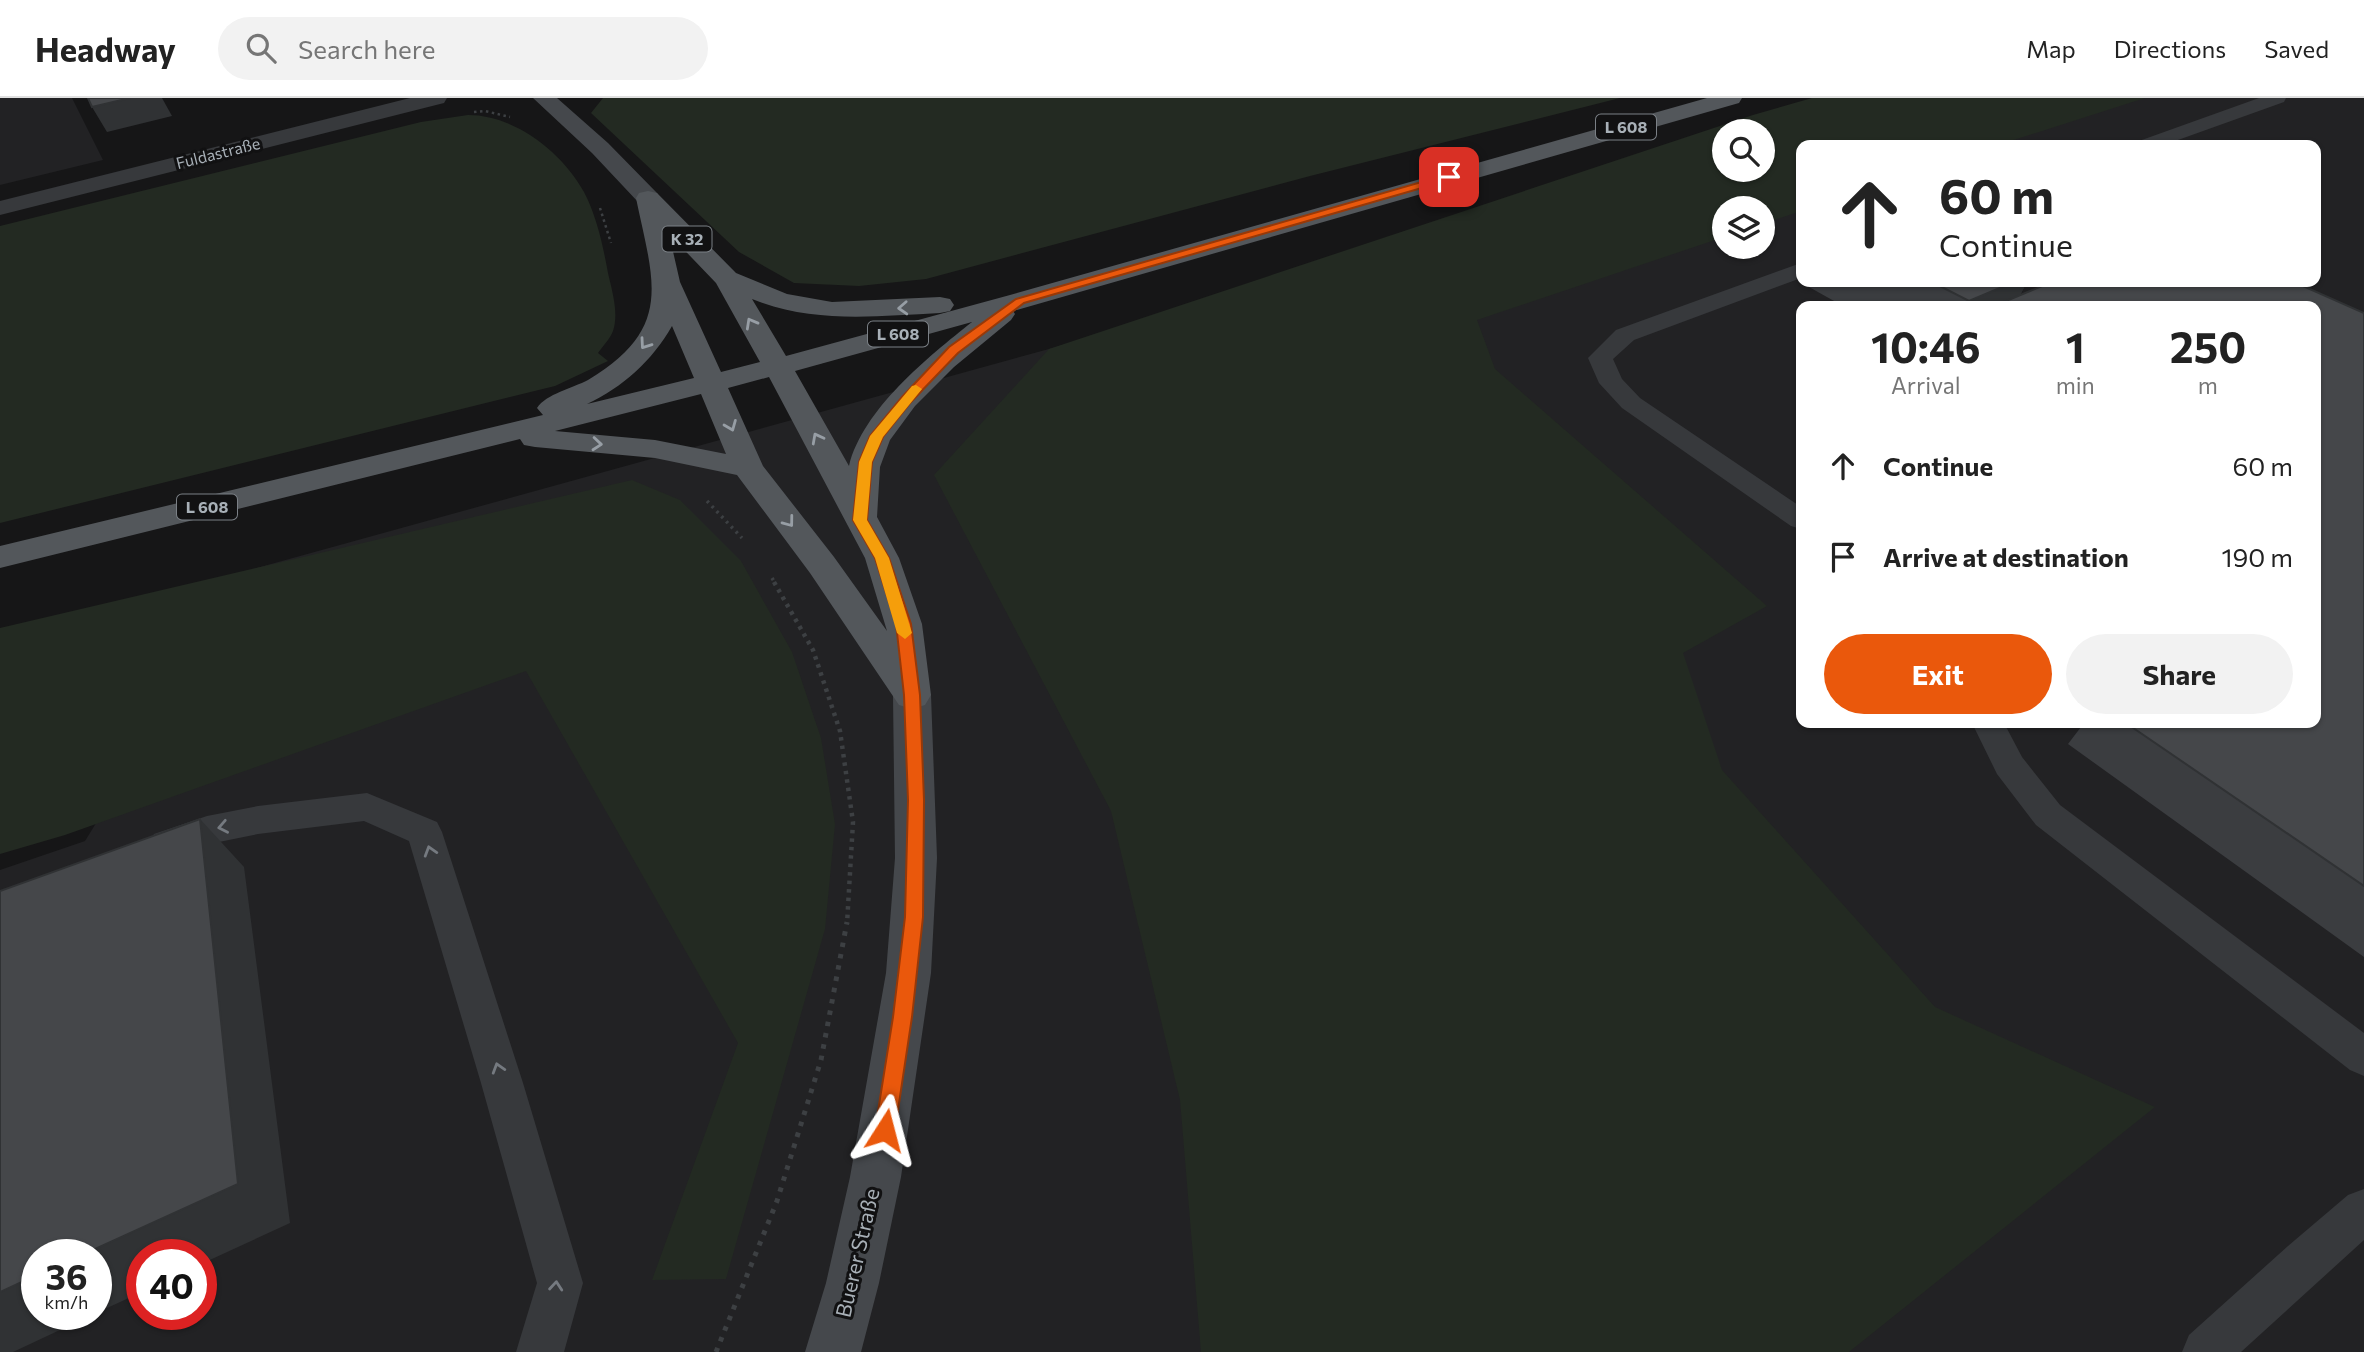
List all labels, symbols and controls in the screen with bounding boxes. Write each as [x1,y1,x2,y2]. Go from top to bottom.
search box [218,17,708,80]
text: Headway [35,28,176,69]
icon: search [242,29,280,67]
text: Search here [298,33,436,64]
text: Map [2026,34,2076,63]
text: Directions [2114,34,2226,63]
text: Saved [2264,34,2329,63]
road number: L 608 [1596,115,1656,140]
map controls [1712,119,1775,259]
button: search [1712,119,1775,182]
street label: Fuldastraße [174,133,262,172]
pin [1419,147,1479,207]
icon: arrive [1430,158,1468,196]
text: 60 m [1939,164,2054,224]
icon: ahead [1824,168,1915,259]
button: layers [1712,196,1775,259]
text: Continue [1939,224,2073,264]
road number: K 32 [662,226,712,252]
one-way arrow [897,300,908,315]
one-way arrow [746,318,760,330]
text: 10:46 [1871,320,1981,372]
text: 1 [2066,320,2085,372]
text: 250 [2170,320,2246,372]
road number: L 608 [868,322,928,346]
one-way arrow [641,336,653,349]
text: Arrival [1891,371,1961,399]
text: min [2056,371,2095,399]
text: m [2198,371,2218,399]
one-way arrow [722,419,736,431]
one-way arrow [812,432,825,445]
one-way arrow [592,436,603,451]
icon: ahead [1824,447,1862,485]
text: Continue [1883,450,1993,481]
text: 60 m [2233,450,2293,481]
road number: L 608 [177,494,237,520]
one-way arrow [781,515,794,527]
icon: arrive [1824,538,1862,576]
text: Arrive at destination [1883,541,2129,572]
text: 190 m [2221,541,2293,572]
button: Exit [1824,634,2052,714]
button: Share [2066,634,2293,714]
one-way arrow [217,819,229,834]
one-way arrow [424,845,438,857]
one-way arrow [491,1062,506,1074]
position arrow [848,1093,922,1167]
street label: Buerer Straße [830,1186,884,1320]
speed limit sign: 40 [126,1239,217,1330]
text: 36 [46,1254,87,1297]
one-way arrow [548,1281,563,1292]
text: km/h [45,1291,88,1313]

